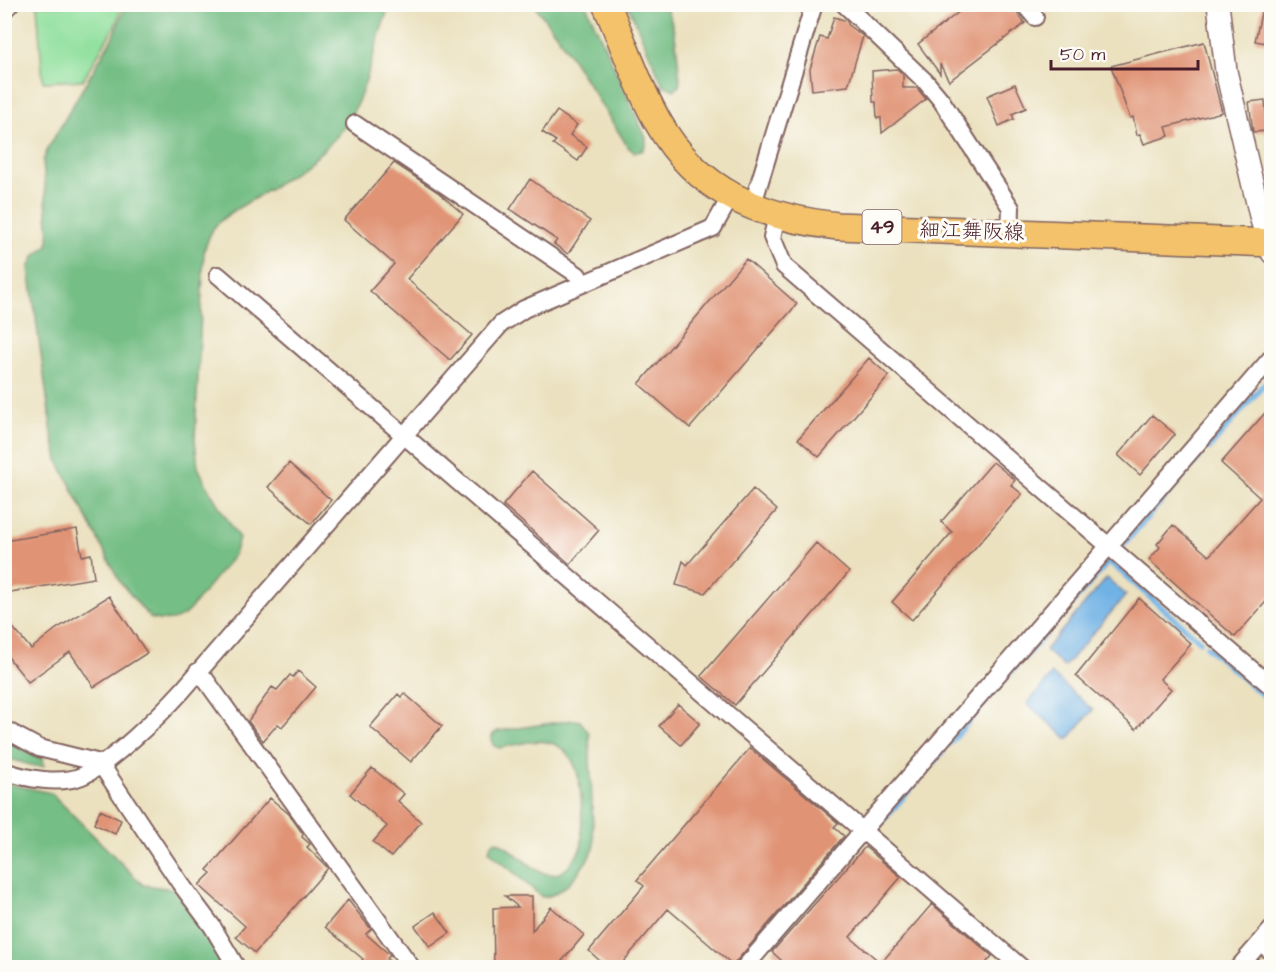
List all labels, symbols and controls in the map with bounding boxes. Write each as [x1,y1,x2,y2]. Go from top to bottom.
scale bar [1051,33,1198,71]
text: 50 m [1060,42,1105,67]
road number: 49 [862,210,902,244]
street label: 細江舞阪線 [919,215,1025,247]

